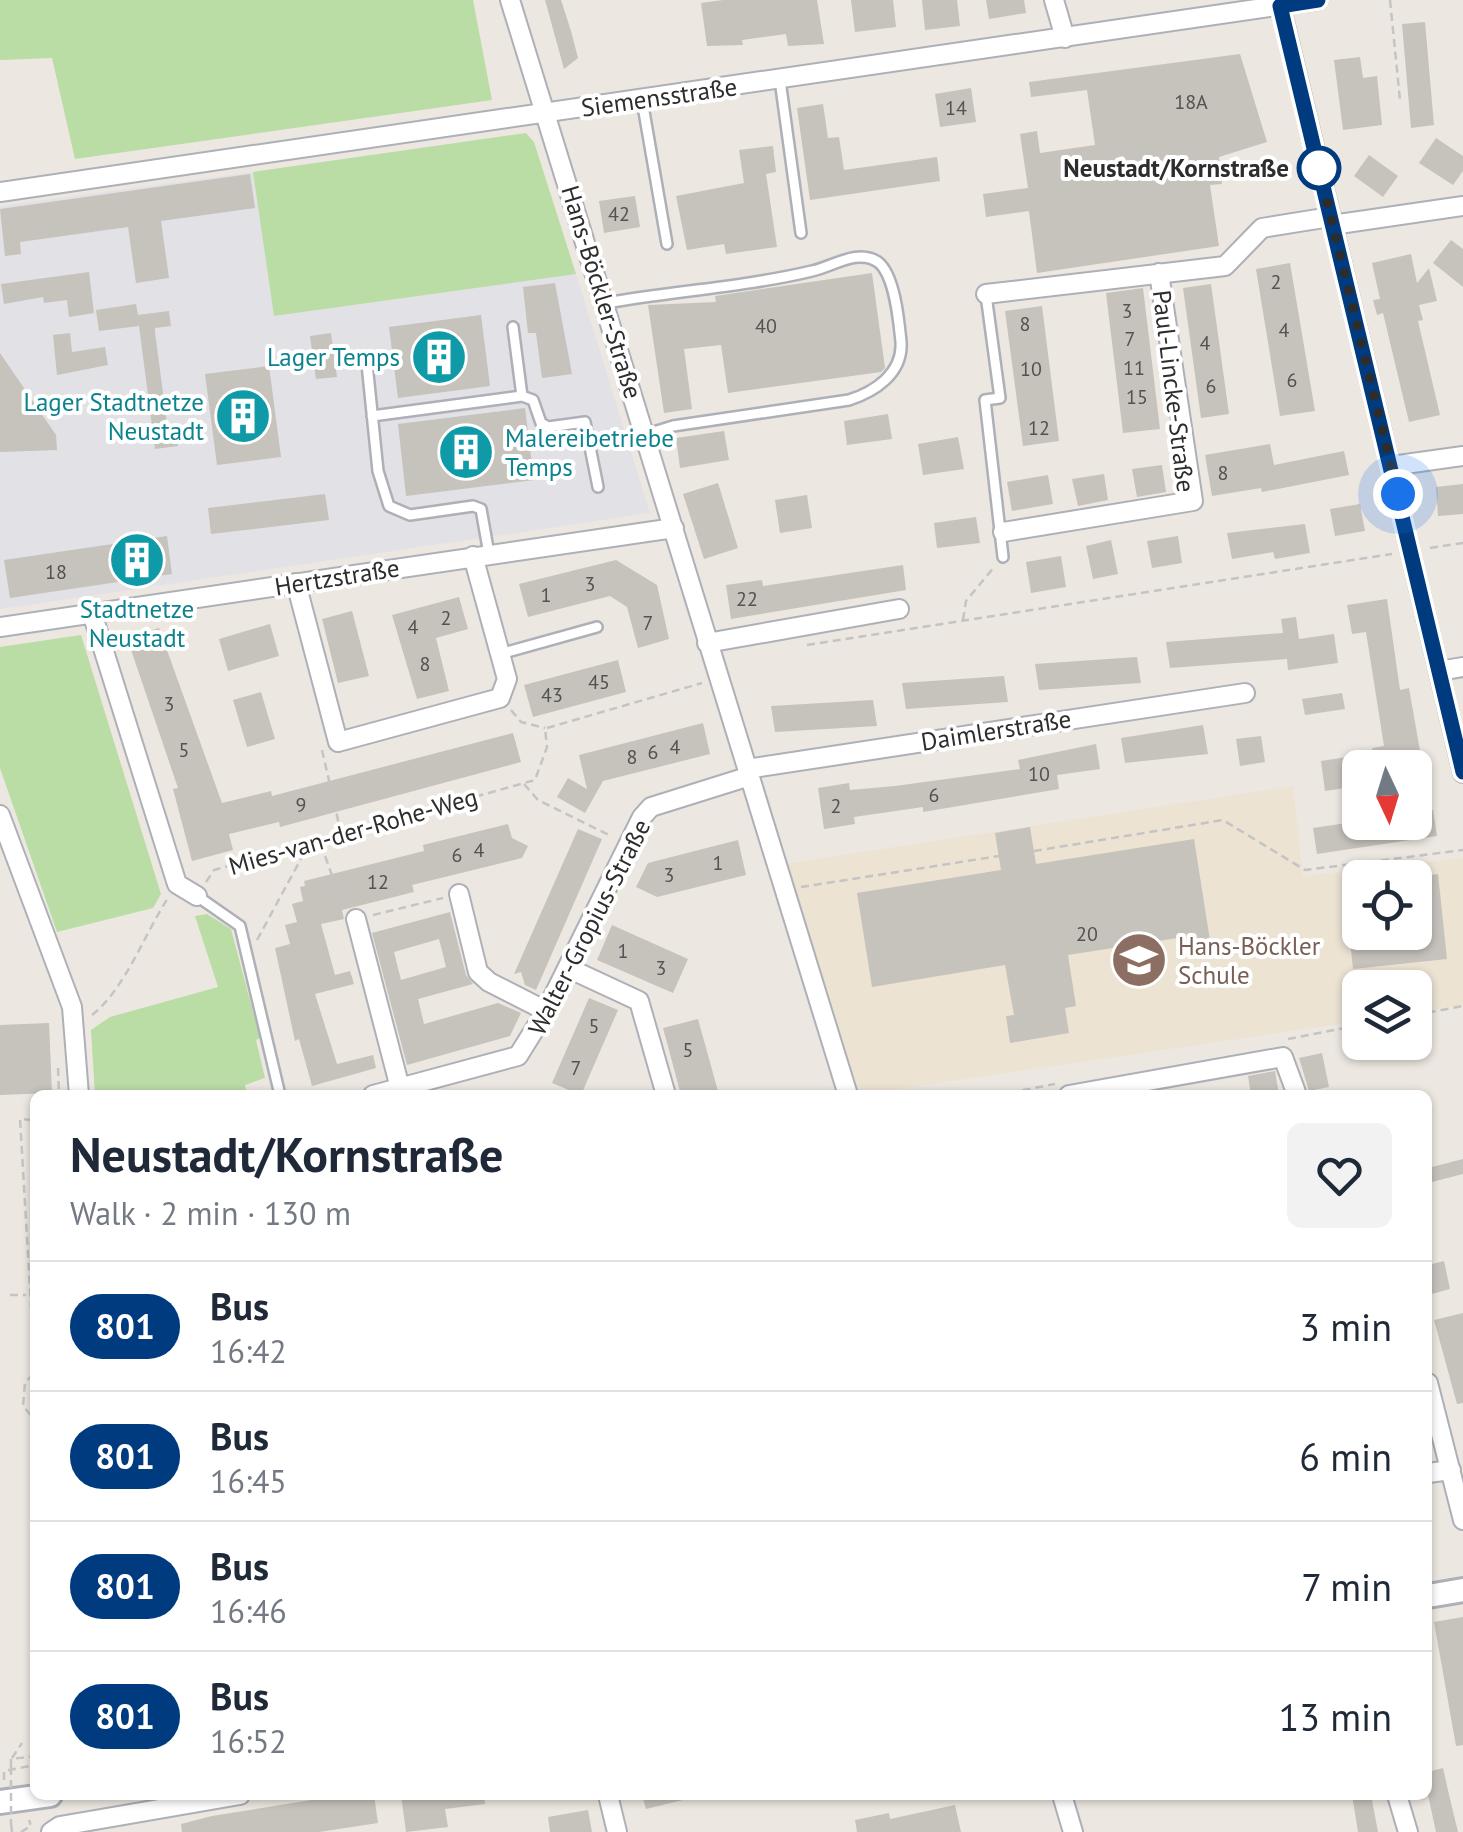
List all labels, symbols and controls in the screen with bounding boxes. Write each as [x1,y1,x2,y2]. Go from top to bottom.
street label: Siemensstraße [579,70,739,124]
house number: 18A [1174,89,1208,115]
house number: 14 [945,95,967,121]
marker: Neustadt/Kornstraße [1298,147,1340,189]
place label: Neustadt/Kornstraße [1063,152,1289,184]
street label: Hans-Böckler-Straße [554,182,650,402]
house number: 42 [608,201,630,227]
house number: 2 [1271,269,1281,295]
street label: Paul-Lincke-Straße [1146,288,1202,494]
house number: 3 [1122,298,1132,324]
house number: 8 [1020,311,1030,337]
house number: 40 [755,313,777,339]
house number: 4 [1279,317,1290,343]
house number: 7 [1125,326,1135,352]
building icon: Lager Temps [409,327,469,387]
house number: 4 [1200,330,1211,356]
place label: Lager Temps [267,341,400,373]
house number: 11 [1123,355,1145,381]
house number: 10 [1020,356,1042,382]
house number: 6 [1287,367,1297,393]
house number: 6 [1206,373,1216,399]
house number: 15 [1126,384,1148,410]
place label: Lager Stadtnetze Neustadt [23,386,205,447]
building icon: Lager Stadtnetze Neustadt [213,386,273,446]
house number: 12 [1028,415,1050,441]
building icon: Malereibetriebe Temps [436,422,496,482]
place label: Malereibetriebe Temps [505,422,674,483]
house number: 8 [1218,460,1228,486]
your location [1373,469,1423,519]
building icon: Stadtnetze Neustadt [107,530,167,590]
street label: Hertzstraße [272,551,402,603]
house number: 18 [45,559,67,585]
house number: 3 [585,571,595,597]
house number: 1 [541,582,551,608]
house number: 22 [736,586,758,612]
place label: Stadtnetze Neustadt [80,593,194,654]
house number: 2 [441,605,451,631]
house number: 7 [643,610,653,636]
house number: 4 [408,614,419,640]
house number: 8 [420,651,430,677]
house number: 45 [588,669,610,695]
house number: 43 [541,682,563,708]
house number: 3 [164,691,174,717]
street label: Daimlerstraße [919,702,1073,758]
house number: 4 [670,734,681,760]
house number: 5 [179,737,189,763]
house number: 6 [648,739,658,765]
house number: 8 [627,744,637,770]
north arrow [1342,750,1432,840]
map controls [1342,750,1432,1060]
house number: 10 [1028,761,1050,787]
street label: Mies-van-der-Rohe-Weg [225,780,481,882]
house number: 6 [929,782,939,808]
house number: 9 [296,792,306,818]
house number: 2 [831,793,841,819]
street label: Walter-Gropius-Straße [521,814,657,1040]
house number: 4 [474,837,485,863]
house number: 6 [452,842,462,868]
house number: 1 [713,850,723,876]
button: locate [1342,860,1432,950]
house number: 3 [664,862,674,888]
house number: 12 [367,869,389,895]
house number: 20 [1076,921,1098,947]
school or university icon: Hans-Böckler Schule [1109,930,1169,990]
place label: Hans-Böckler Schule [1178,930,1321,991]
house number: 1 [618,938,628,964]
house number: 3 [656,955,666,981]
button: layers [1342,970,1432,1060]
house number: 5 [589,1013,599,1039]
house number: 5 [683,1037,693,1063]
house number: 7 [571,1055,581,1081]
text: Neustadt/Kornstraße [70,1123,503,1185]
button: heart [1287,1123,1392,1228]
text: Walk · 2 min · 130 m [70,1192,351,1234]
text: Bus [210,1281,269,1330]
text: 3 min [1299,1302,1392,1351]
text: 801 [95,1303,155,1349]
text: 16:42 [210,1330,287,1372]
text: Bus [210,1411,269,1460]
text: 6 min [1299,1432,1392,1481]
text: 801 [95,1433,155,1479]
text: 16:45 [210,1460,287,1502]
text: Bus [210,1541,269,1590]
text: 7 min [1301,1562,1392,1611]
text: 801 [95,1563,155,1609]
text: 16:46 [210,1590,287,1632]
text: Bus [210,1671,269,1720]
text: 13 min [1279,1692,1392,1741]
text: 801 [95,1693,155,1739]
text: 16:52 [210,1720,287,1762]

